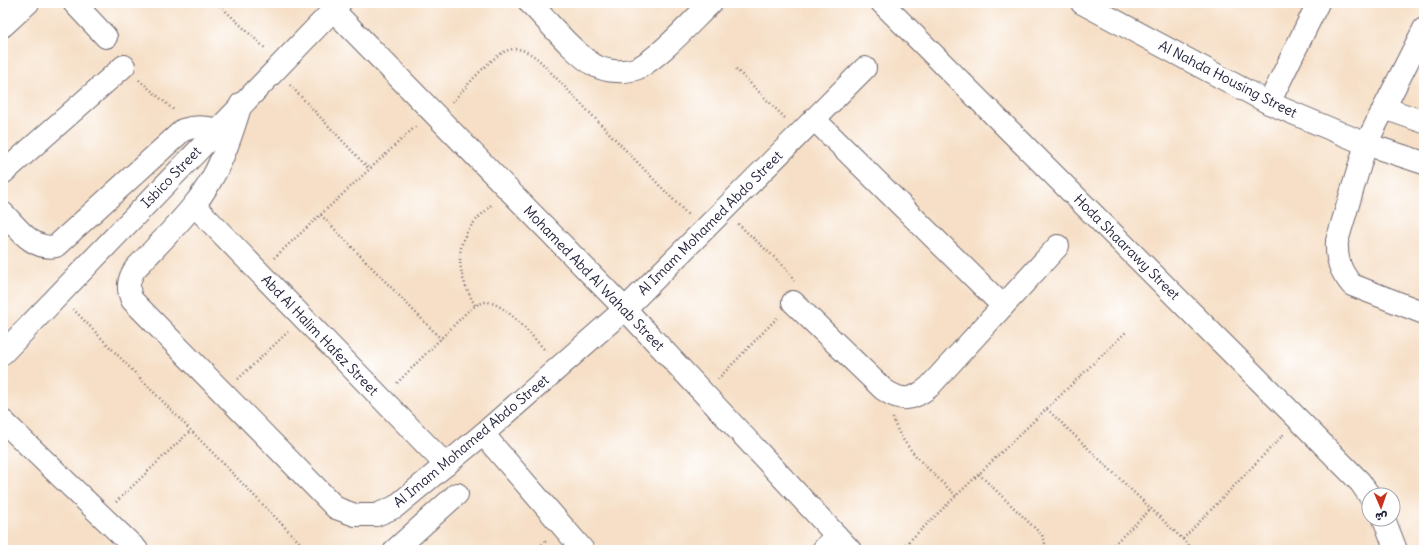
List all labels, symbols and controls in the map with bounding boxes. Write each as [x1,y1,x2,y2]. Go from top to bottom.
street label: Al Nahda Housing Street [1156,36,1300,122]
street label: Isbico Street [137,142,205,212]
street label: Al Imam Mohamed Abdo Street [634,147,786,299]
street label: Hoda Shaarawy Street [1070,190,1184,304]
street label: Mohamed Abd Al Wahab Street [520,202,668,355]
street label: Abd Al Halim Hafez Street [258,271,383,399]
street label: Al Imam Mohamed Abdo Street [390,370,553,511]
north arrow [1361,487,1401,527]
text: ش [1375,510,1388,524]

